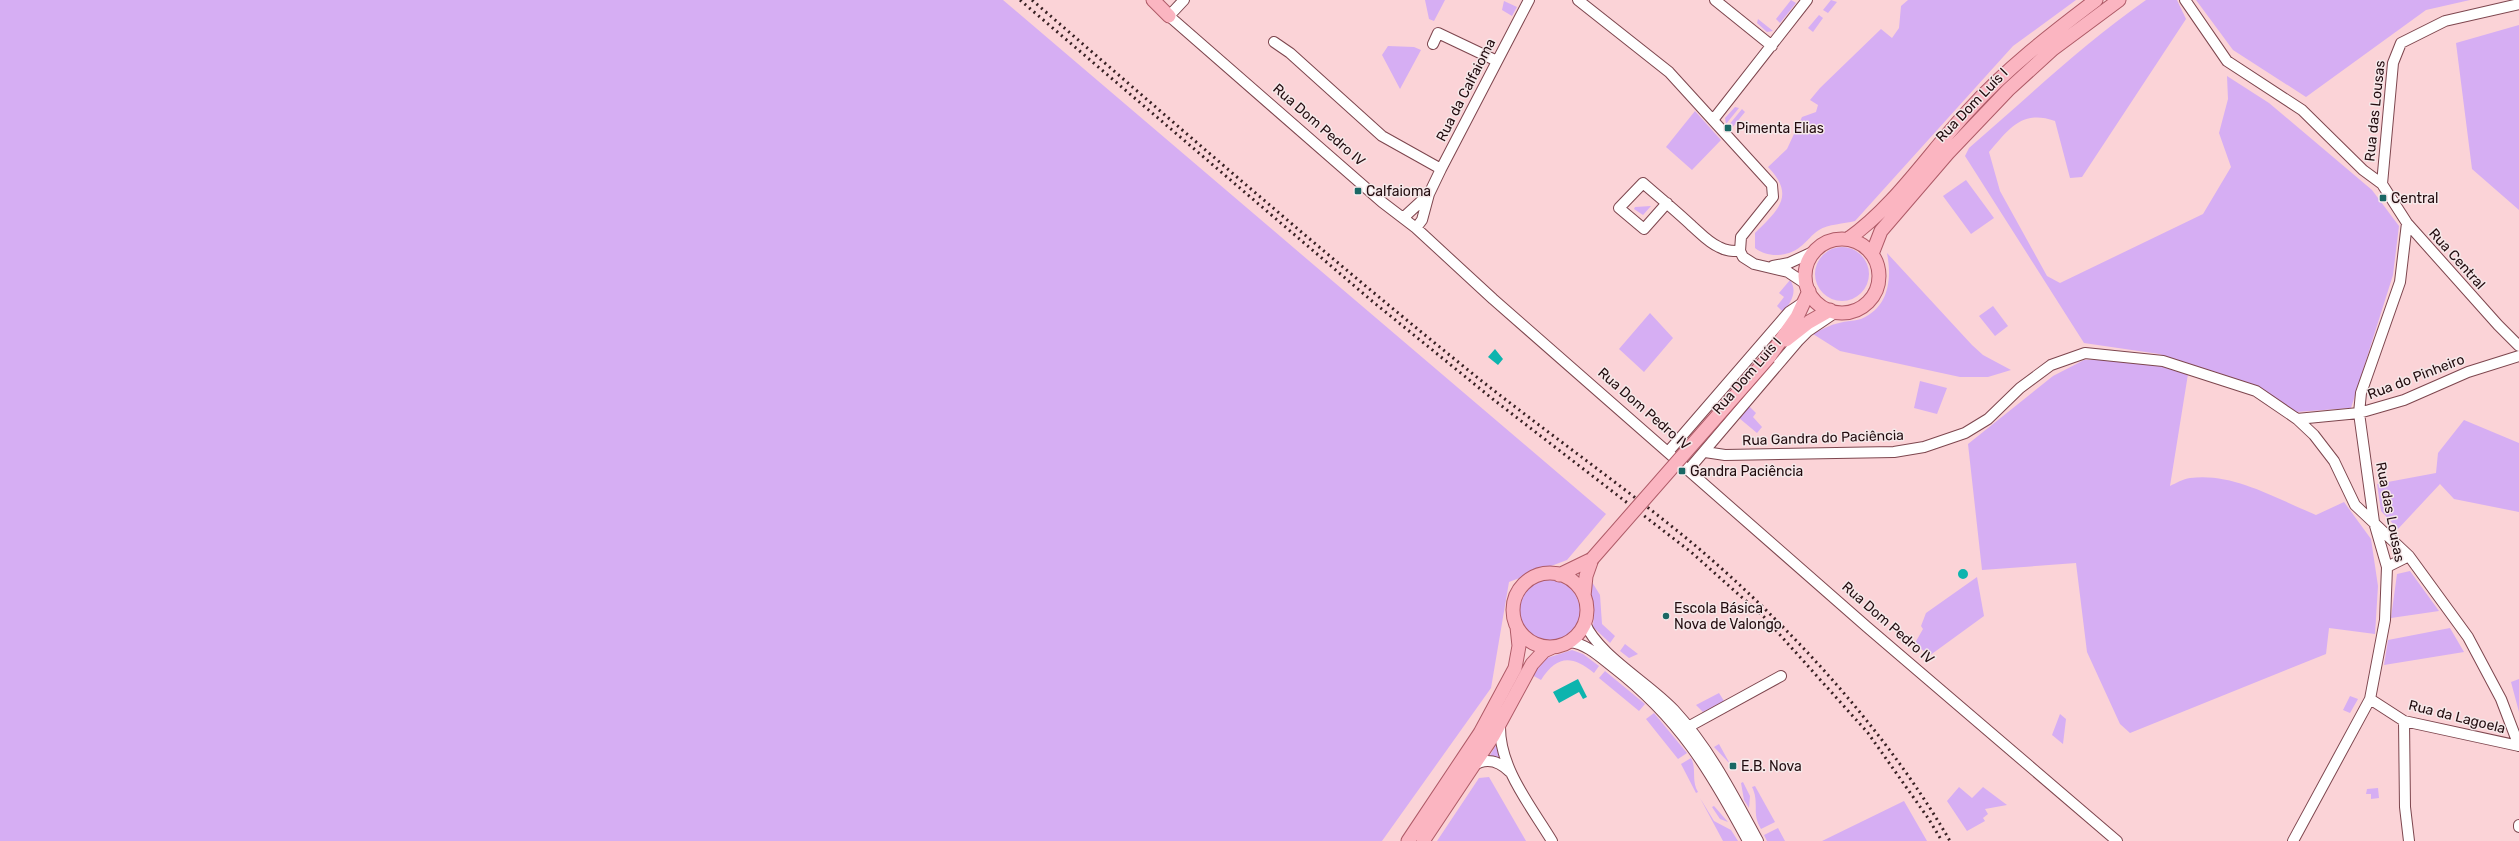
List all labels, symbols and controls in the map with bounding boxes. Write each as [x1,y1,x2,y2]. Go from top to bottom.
street label: Rua da Calfaioma [1433,36,1499,144]
street label: Rua das Lousas [2361,60,2389,162]
street label: Rua Dom Luís I [1932,64,2012,146]
street label: Rua Dom Pedro IV [1269,80,1369,170]
place label: Pimenta Elias [1736,120,1824,137]
marker: Pimenta Elias [1723,123,1733,133]
place label: Calfaioma [1366,183,1431,200]
marker: Calfaioma [1353,186,1363,196]
place label: Central [2391,190,2438,207]
marker: Central [2378,193,2388,203]
street label: Rua Central [2425,225,2489,293]
street label: Rua Dom Luís I [1709,334,1785,418]
street label: Rua do Pinheiro [2365,351,2467,403]
street label: Rua Dom Pedro IV [1594,364,1694,454]
street label: Rua Gandra do Paciência [1742,427,1904,449]
street label: Rua das Lousas [2372,461,2408,563]
place label: Gandra Paciência [1690,463,1803,480]
marker: Gandra Paciência [1677,466,1687,476]
street label: Rua Dom Pedro IV [1838,578,1938,668]
place label: Escola Básica Nova de Valongo [1674,600,1782,633]
marker: Escola Básica Nova de Valongo [1661,611,1671,621]
street label: Rua da Lagoela [2407,697,2507,737]
place label: E.B. Nova [1741,758,1802,775]
marker: E.B. Nova [1728,761,1738,771]

